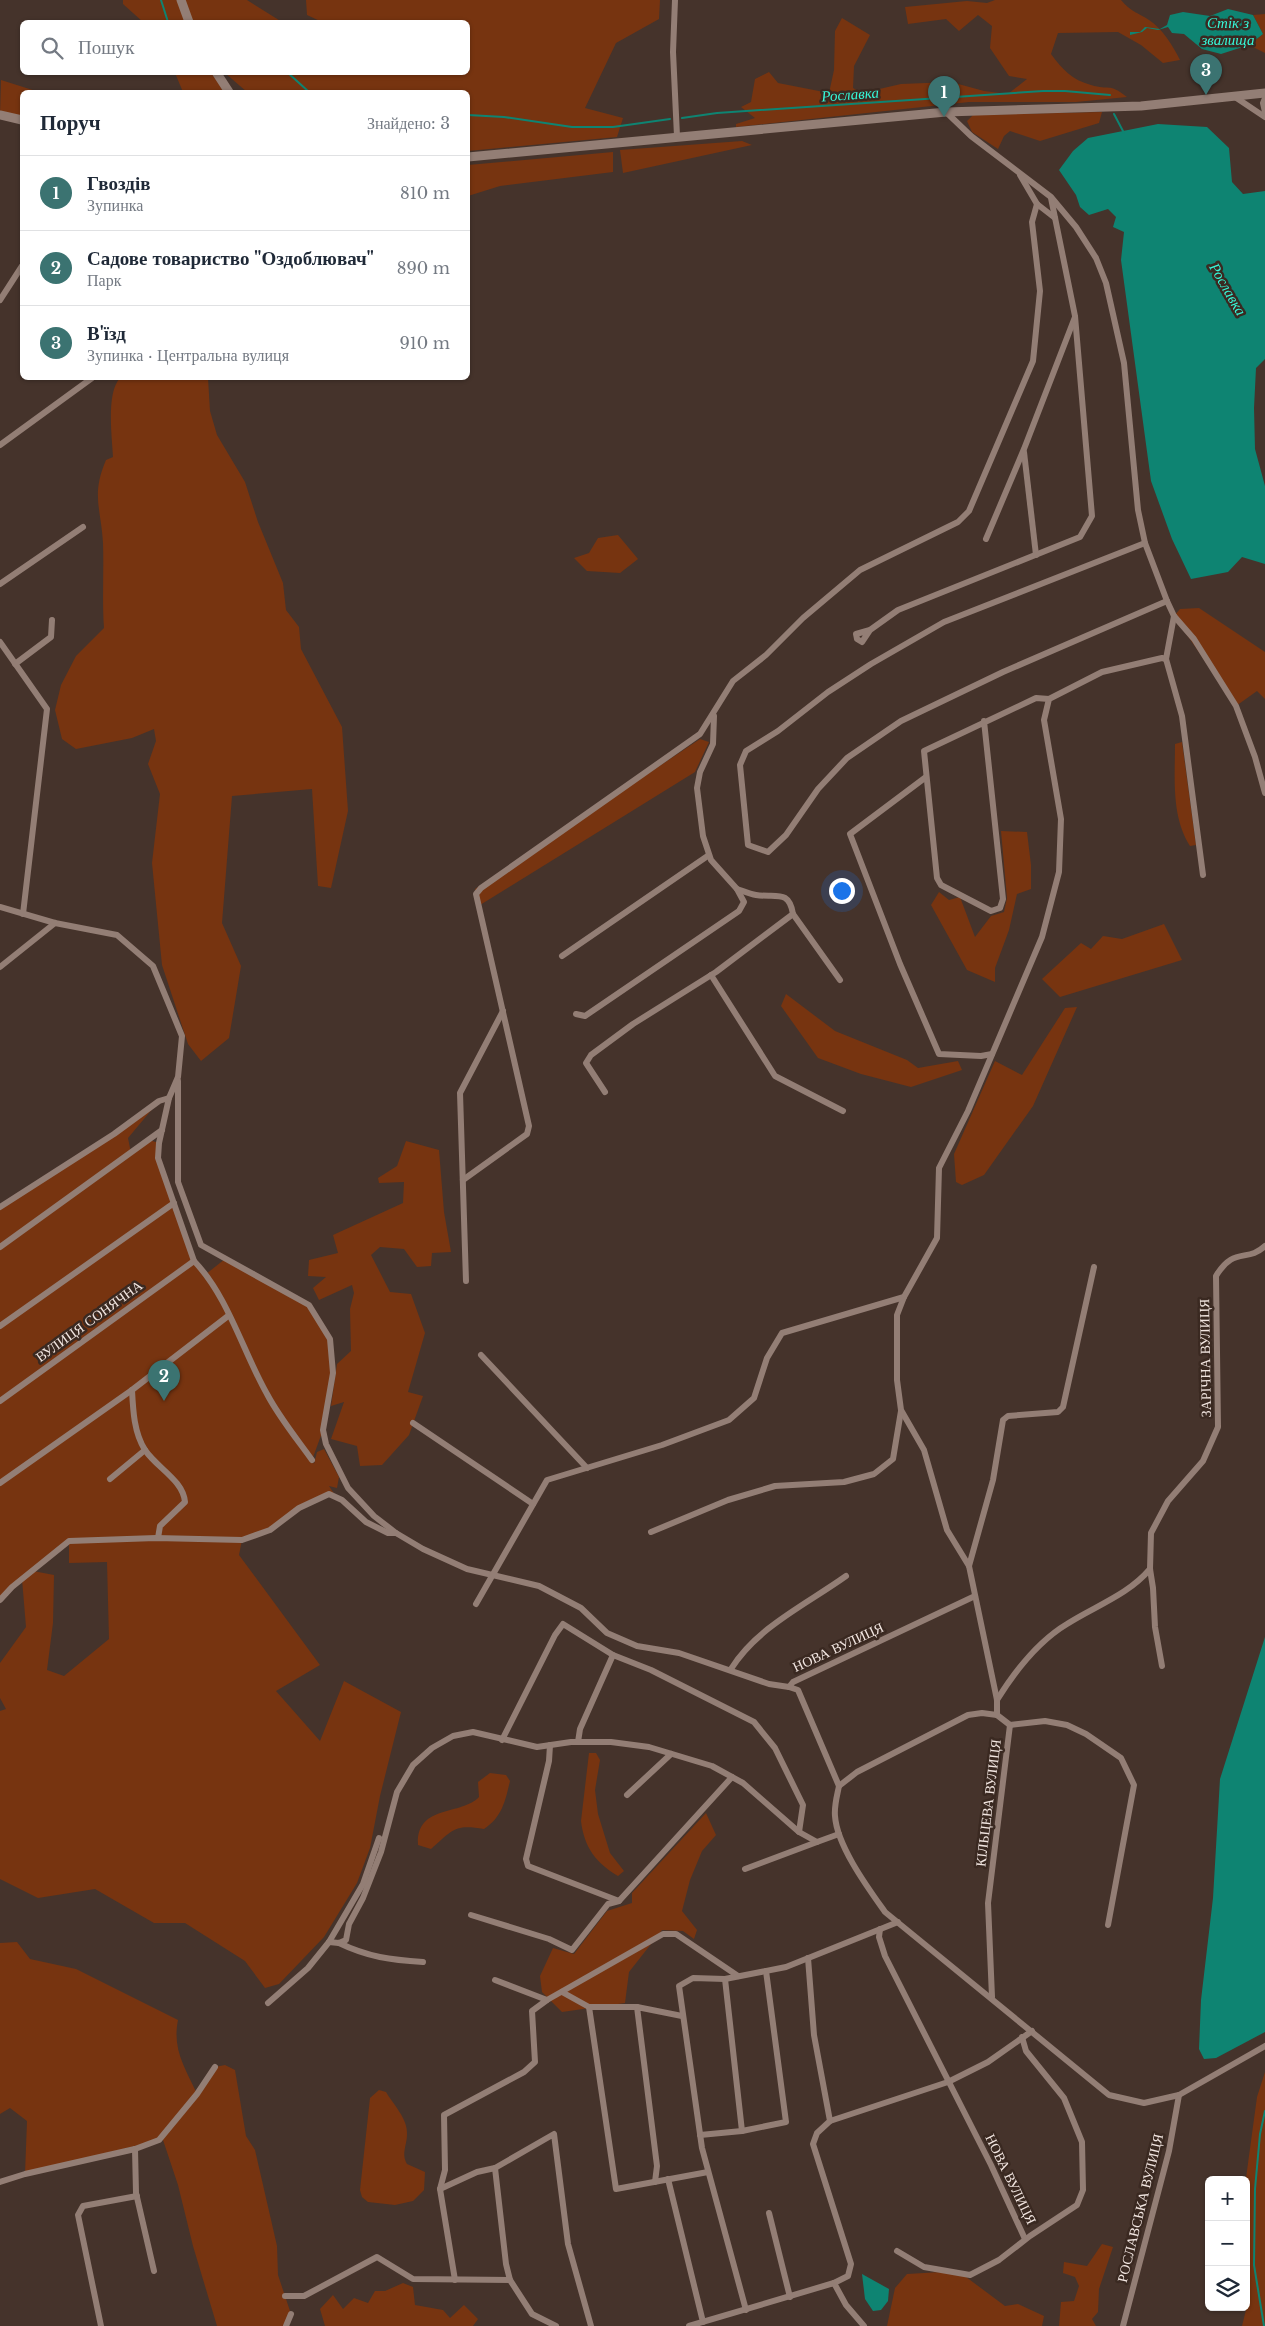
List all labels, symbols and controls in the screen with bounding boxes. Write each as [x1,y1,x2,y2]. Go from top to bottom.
water label: Стік з звалища [1201,13,1255,49]
search box [20,20,470,75]
icon: search [38,34,66,62]
text: Пошук [78,36,135,59]
pin: 3 [1190,54,1222,95]
pin: 1 [928,76,960,117]
water label: Рославка [820,83,879,106]
text: Поруч [40,110,101,136]
text: Знайдено: 3 [367,113,450,133]
text: Гвоздів [87,172,150,195]
text: 1 [53,183,59,203]
text: 810 m [400,183,450,203]
text: Зупинка [87,195,143,215]
text: Садове товариство "Оздоблювач" [87,247,374,270]
text: 2 [51,258,61,278]
text: 890 m [397,258,450,278]
water label: Рославка [1205,258,1251,319]
text: Парк [87,270,121,290]
text: В'їзд [87,322,126,345]
text: 3 [51,333,61,353]
text: 910 m [399,333,450,353]
text: Зупинка · Центральна вулиця [87,345,289,365]
your location [829,878,855,904]
street label: ВУЛИЦЯ СОНЯЧНА [32,1276,147,1366]
street label: ЗАРІЧНА ВУЛИЦЯ [1195,1299,1215,1417]
pin: 2 [148,1360,180,1401]
street label: НОВА ВУЛИЦЯ [790,1618,886,1676]
street label: КІЛЬЦЕВА ВУЛИЦЯ [971,1738,1005,1868]
street label: НОВА ВУЛИЦЯ [981,2131,1041,2227]
street label: РОСЛАВСЬКА ВУЛИЦЯ [1113,2132,1167,2284]
map controls [1205,2176,1250,2311]
button: + [1205,2176,1250,2221]
button: − [1205,2221,1250,2266]
button: layers [1205,2266,1250,2311]

